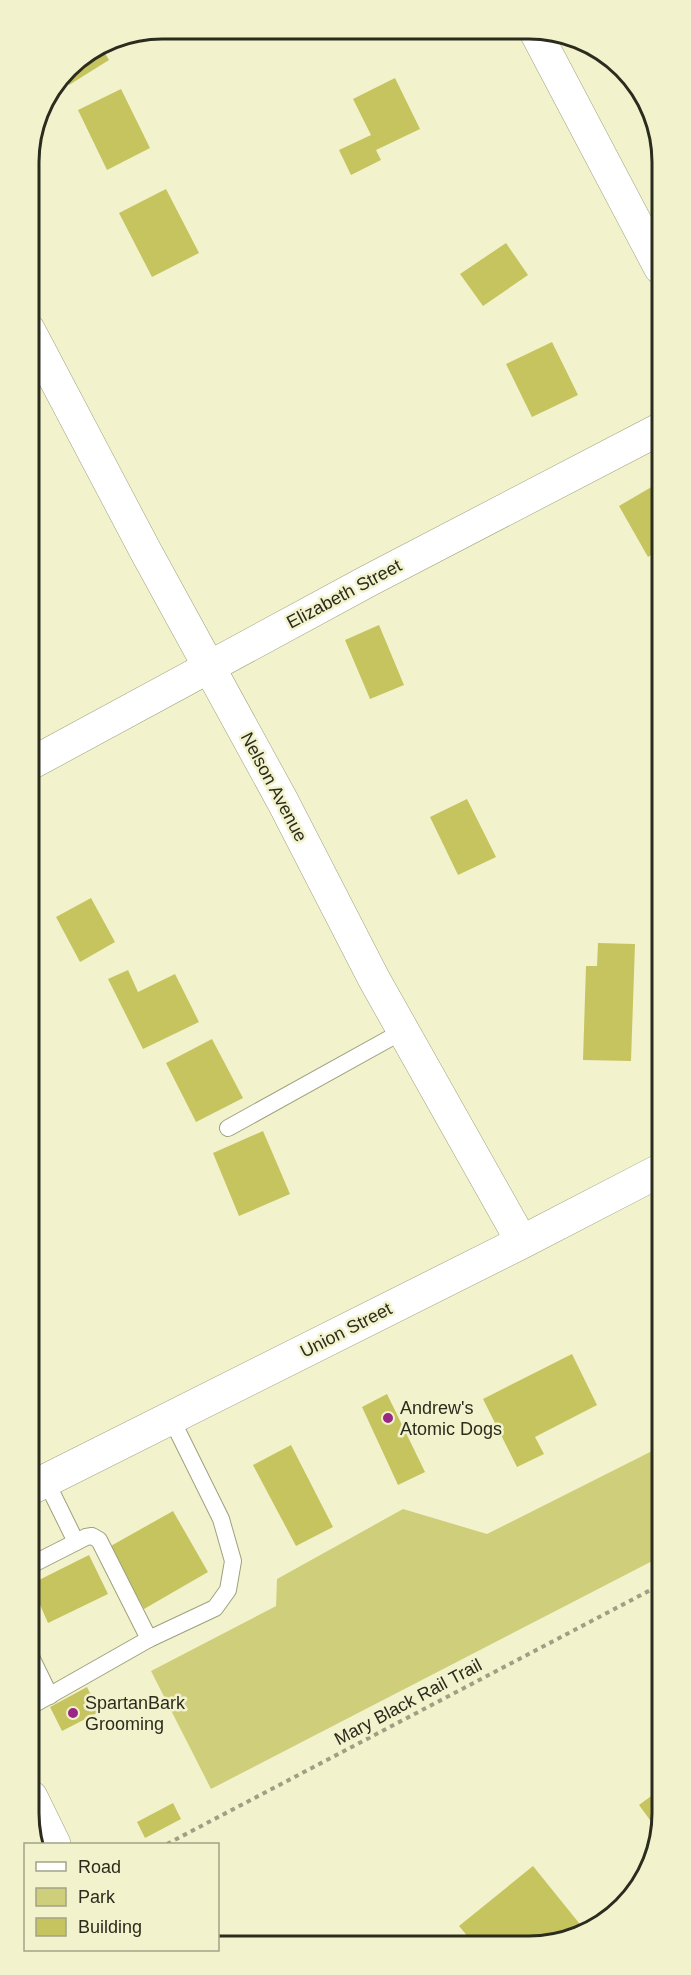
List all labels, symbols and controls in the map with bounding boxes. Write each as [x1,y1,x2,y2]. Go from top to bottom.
street label: Elizabeth Street [283,555,405,633]
street label: Nelson Avenue [237,729,311,845]
street label: Union Street [297,1298,395,1362]
place label: Andrew's Atomic Dogs [400,1398,502,1439]
marker: Andrew's Atomic Dogs [381,1411,395,1425]
street label: Mary Black Rail Trail [331,1655,485,1749]
place label: SpartanBark Grooming [85,1693,186,1734]
marker: SpartanBark Grooming [66,1706,80,1720]
legend [24,1843,219,1951]
text: Road [78,1857,121,1877]
text: Park [78,1887,116,1907]
text: Building [78,1917,142,1937]

